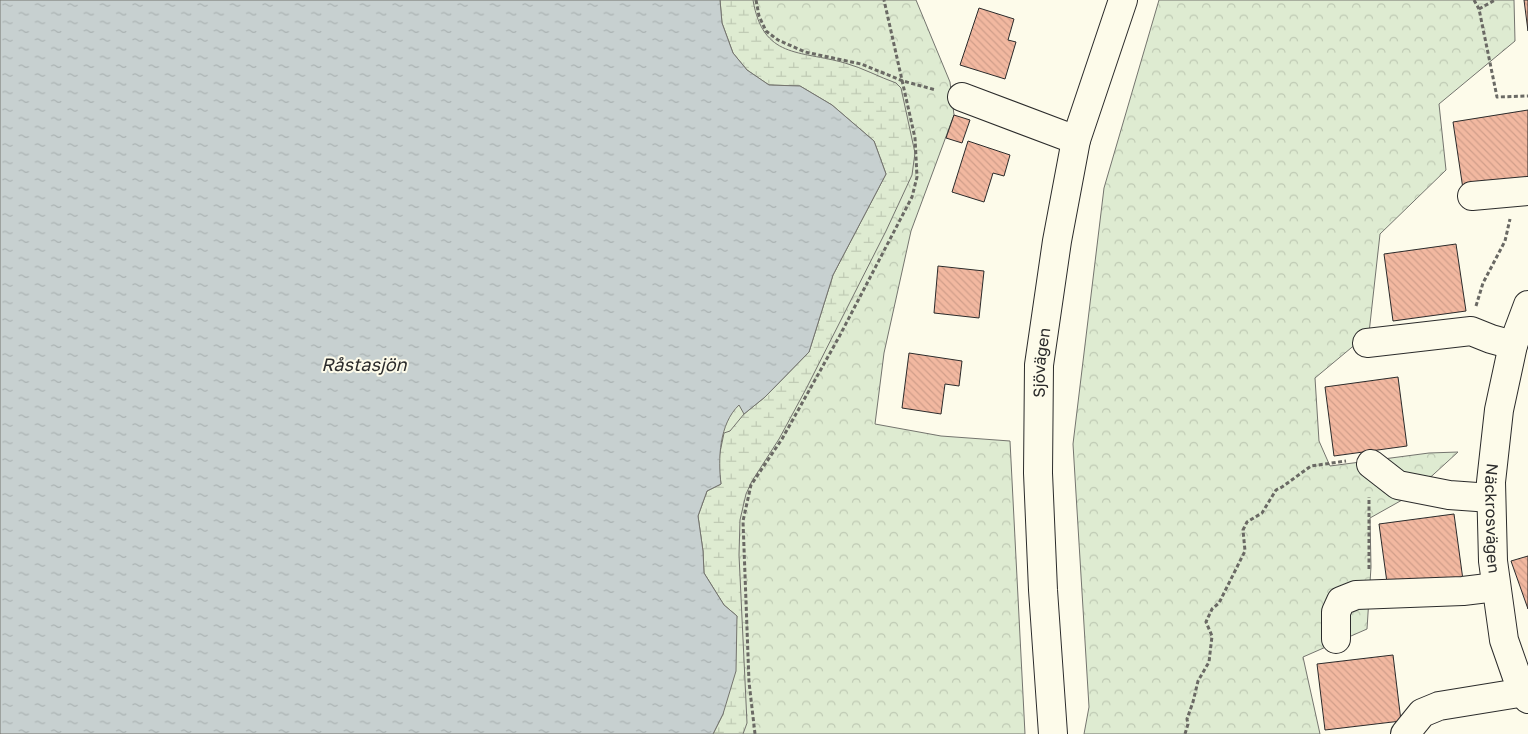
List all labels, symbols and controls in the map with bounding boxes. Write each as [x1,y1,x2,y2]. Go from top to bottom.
street label: Sjövägen [1029,326,1054,398]
water label: Råstasjön [321,353,408,375]
street label: Näckrosvägen [1481,462,1505,575]

